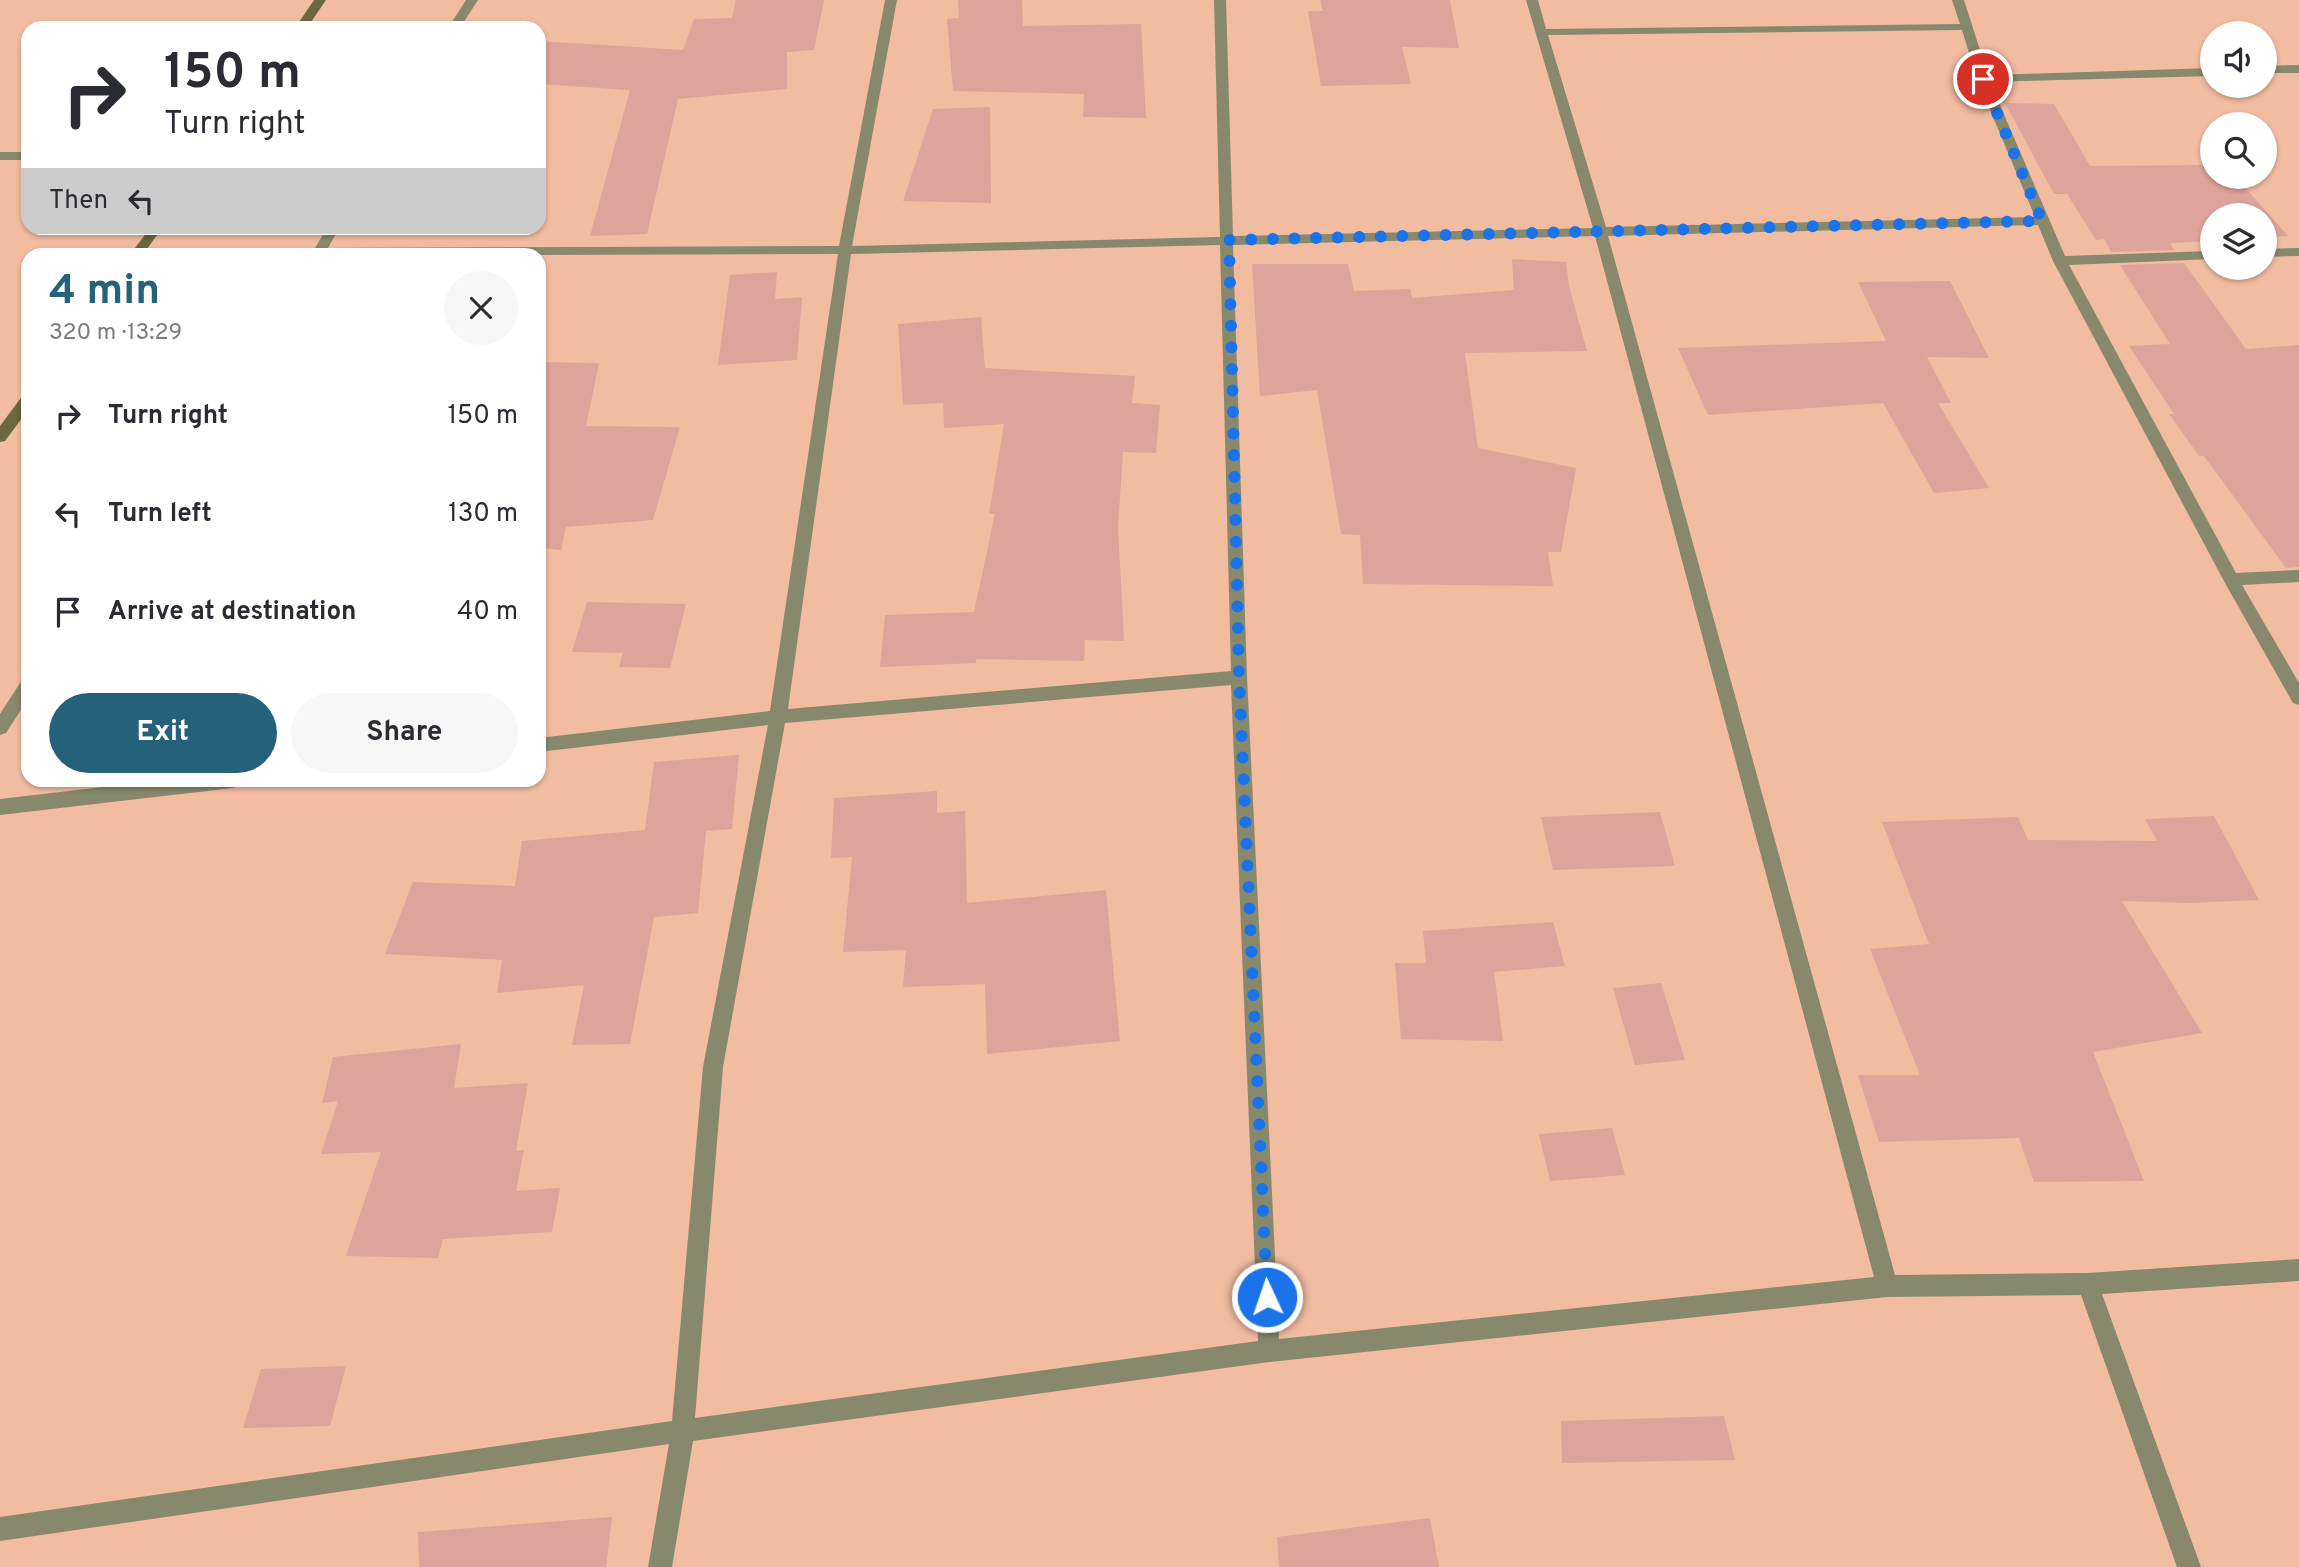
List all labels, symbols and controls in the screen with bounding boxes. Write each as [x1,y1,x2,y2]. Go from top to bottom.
map controls [2200,21,2277,280]
button: sound [2200,21,2277,98]
text: 150 m [164,44,301,106]
icon: right [49,49,140,140]
pin [1953,49,2013,109]
icon: arrive [1964,60,2002,98]
text: Turn right [164,105,306,145]
button: search [2200,112,2277,189]
icon: left [122,182,160,220]
text: Then [49,185,108,218]
button: layers [2200,203,2277,280]
text: 4 min [49,266,160,319]
button: close [444,271,518,345]
text: 320 m · 13:29 [49,319,182,348]
icon: right [49,397,87,435]
text: Turn right [108,400,228,433]
text: 150 m [447,400,518,433]
icon: left [49,495,87,533]
text: Turn left [108,498,212,531]
text: 130 m [448,498,518,531]
icon: arrive [49,593,87,631]
text: Arrive at destination [108,596,356,629]
text: 40 m [457,596,518,629]
button: Exit [49,693,277,773]
button: Share [291,693,518,773]
position arrow [1230,1260,1304,1334]

